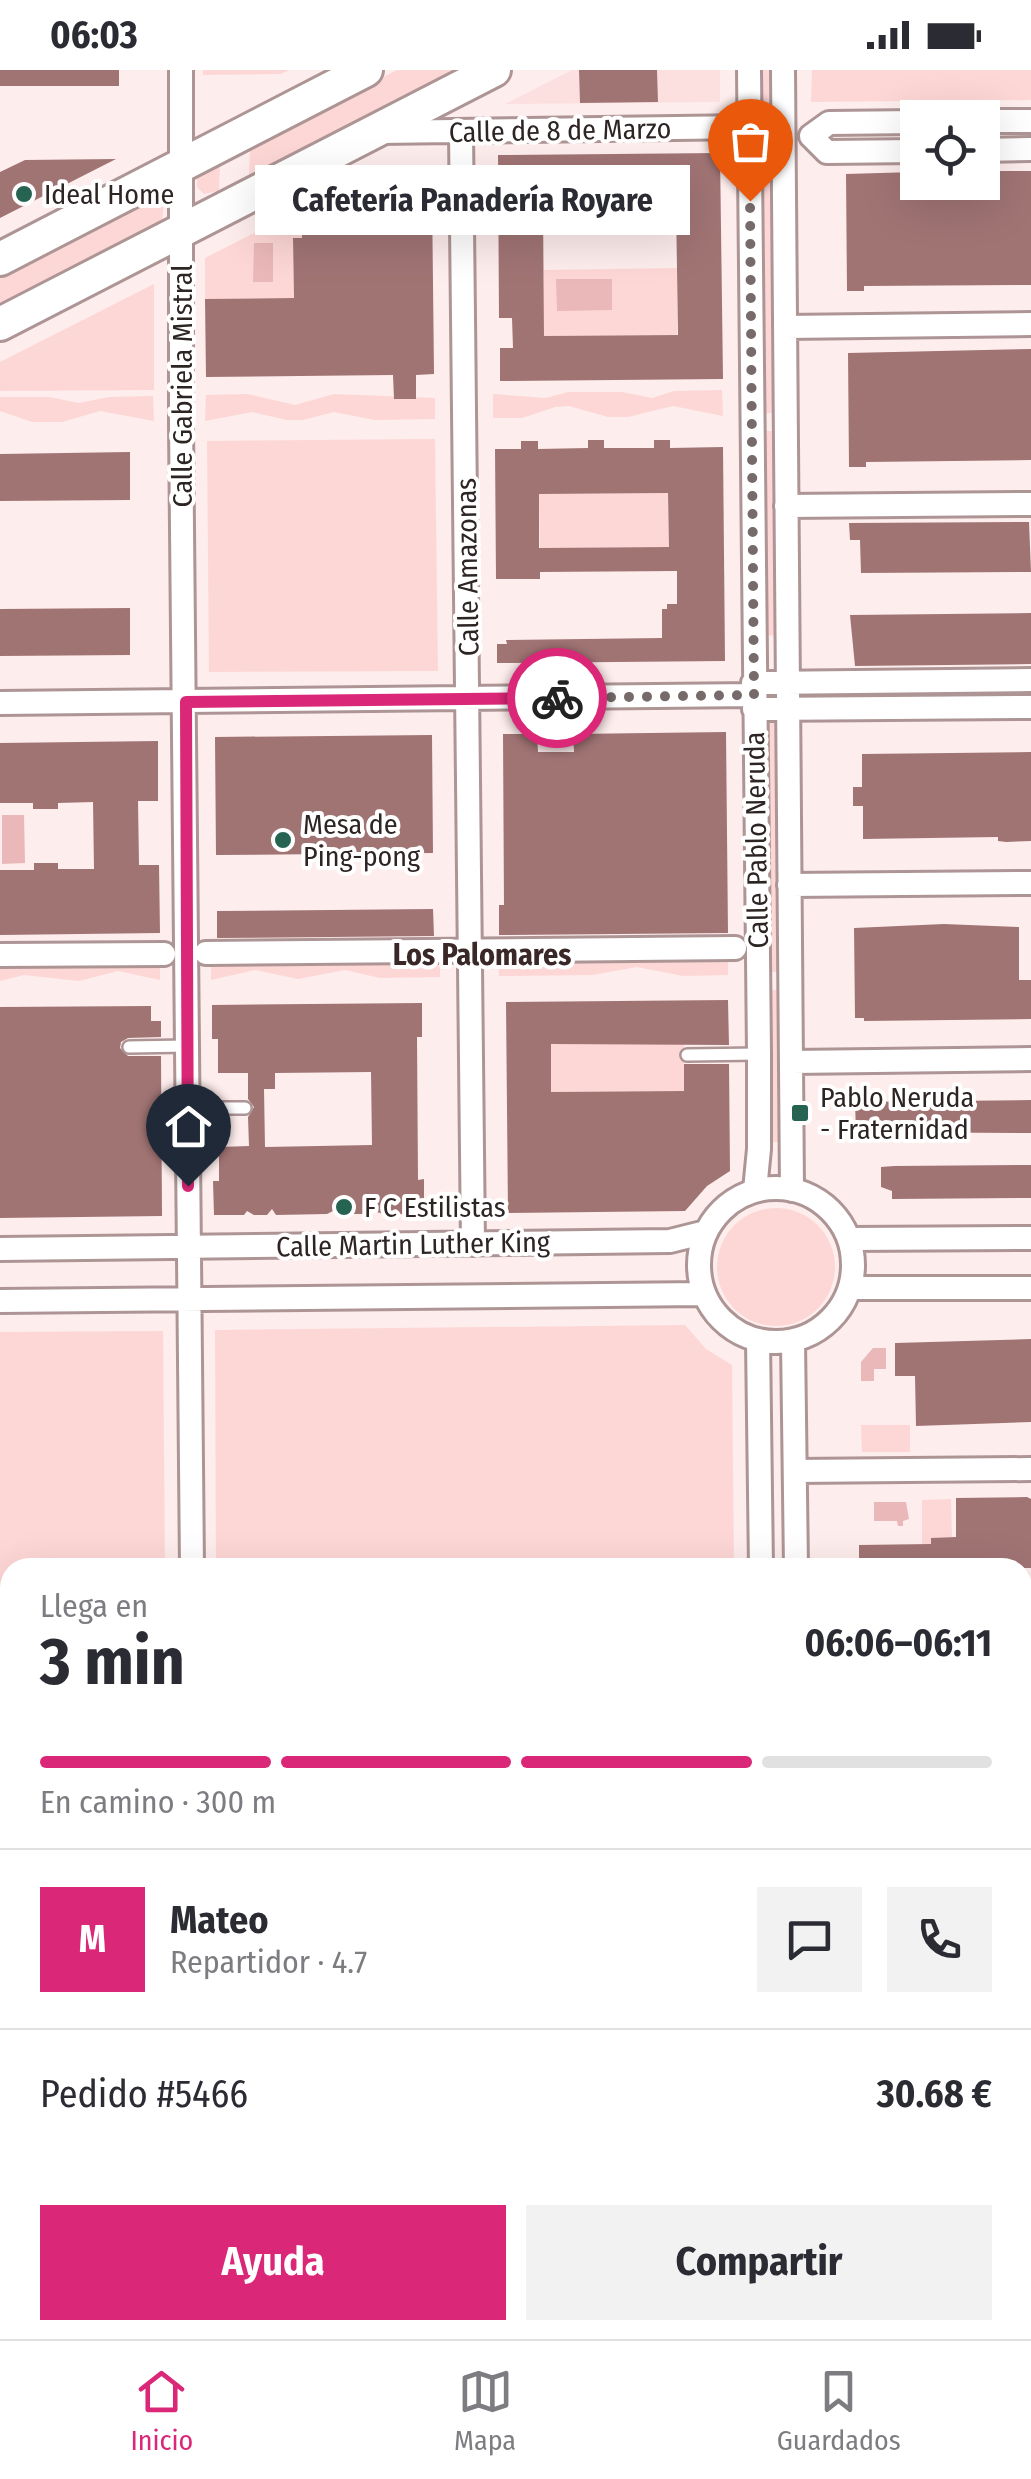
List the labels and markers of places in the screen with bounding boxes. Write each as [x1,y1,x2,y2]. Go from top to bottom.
pin [708,99,793,202]
callout: Cafetería Panadería Royare [255,166,690,236]
place label: Ideal Home [44,178,174,211]
marker: Ideal Home [13,183,35,205]
place label: Mesa de Ping-pong [303,808,421,873]
marker: Mesa de Ping-pong [272,829,294,851]
place label: Pablo Neruda - Fraternidad [820,1081,974,1146]
pin [146,1084,231,1187]
marker: Pablo Neruda - Fraternidad [789,1102,811,1124]
place label: F C Estilistas [364,1191,506,1224]
marker: F C Estilistas [333,1196,355,1218]

